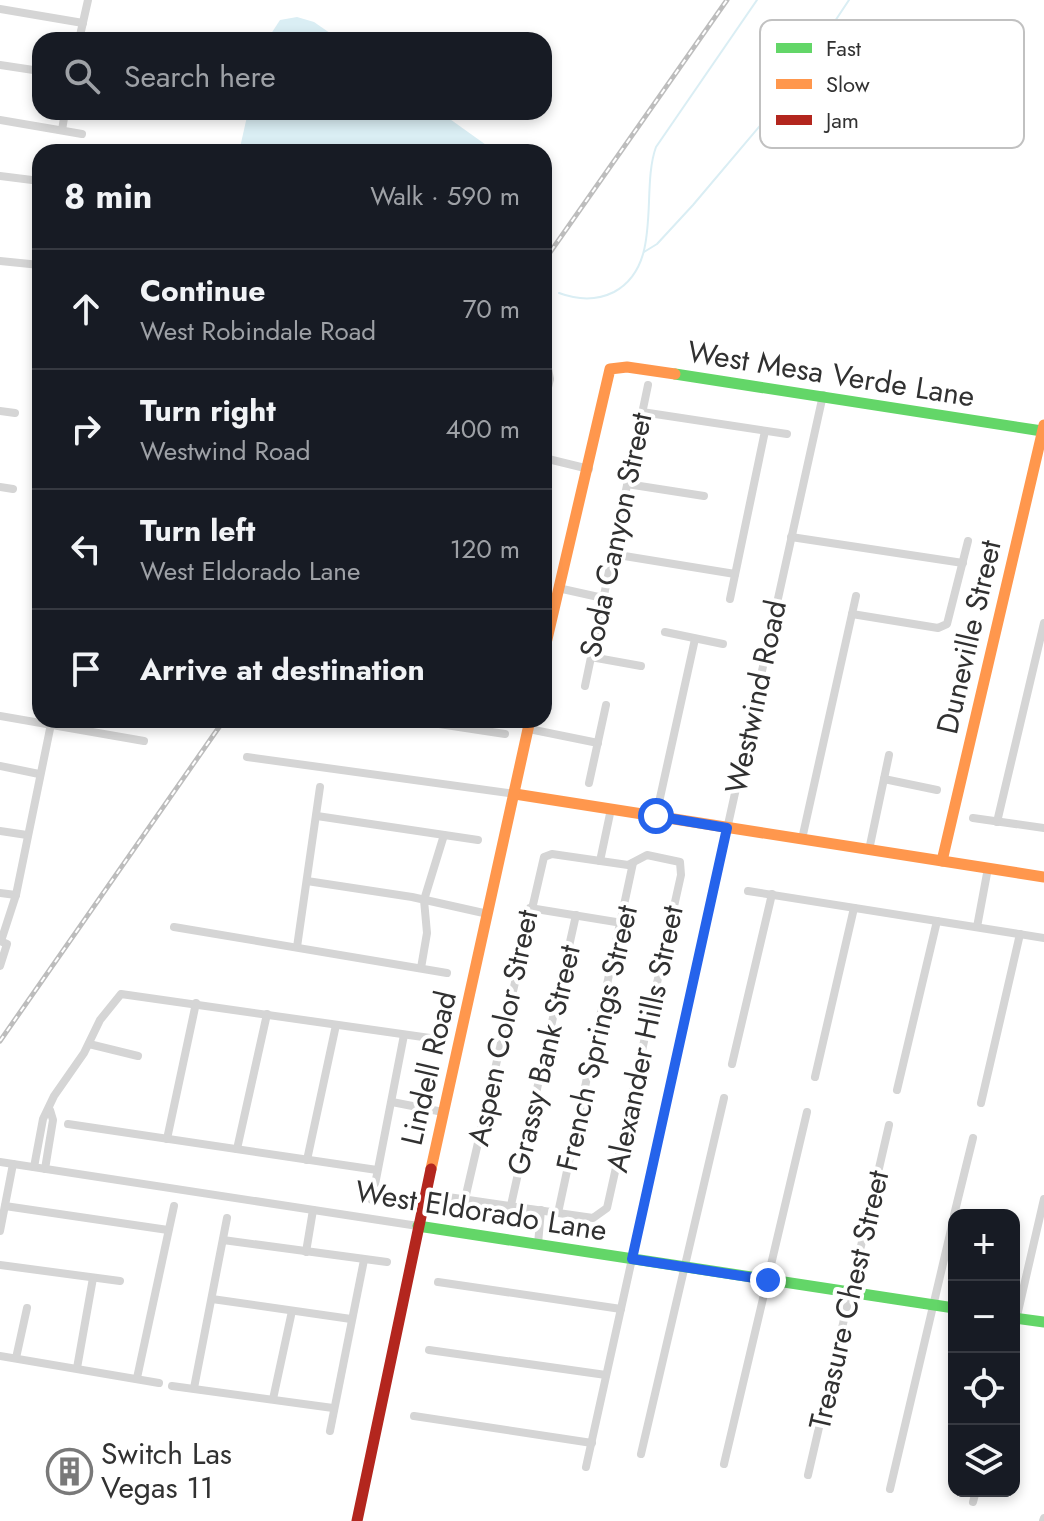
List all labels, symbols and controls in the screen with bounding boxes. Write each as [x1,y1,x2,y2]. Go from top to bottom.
legend [760,20,1024,148]
search box [32,32,552,120]
text: Fast [826,32,862,64]
icon: search [60,54,104,98]
text: Search here [124,55,276,98]
text: Slow [826,68,870,100]
text: Jam [823,104,859,136]
text: 8 min [64,172,152,221]
text: Walk · 590 m [370,177,520,215]
text: Continue [140,269,266,312]
icon: ahead [64,287,108,331]
text: 70 m [463,290,520,328]
text: West Robindale Road [140,312,376,350]
street label: West Mesa Verde Lane [684,330,978,417]
text: Turn right [140,389,276,432]
icon: right [64,407,108,451]
street label: Soda Canyon Street [569,408,663,661]
text: 400 m [446,410,520,448]
text: Westwind Road [140,432,311,470]
text: Turn left [140,509,255,552]
icon: left [64,527,108,571]
text: 120 m [450,530,520,568]
street label: Duneville Street [925,535,1012,738]
text: West Eldorado Lane [140,552,360,590]
street label: Westwind Road [714,596,797,798]
icon: arrive [64,647,108,691]
text: Arrive at destination [140,648,425,691]
route start [638,798,674,834]
street label: French Springs Street [545,900,648,1175]
street label: Alexander Hills Street [595,901,694,1176]
street label: Aspen Color Street [457,905,549,1150]
street label: Grassy Bank Street [496,940,591,1179]
street label: Lindell Road [390,987,467,1149]
street label: Treasure Chest Street [798,1165,899,1434]
street label: West Eldorado Lane [352,1169,610,1252]
map controls [948,1209,1020,1497]
button: + [948,1209,1020,1281]
route end [750,1262,786,1298]
button: − [948,1281,1020,1353]
button: locate [948,1353,1020,1425]
button: layers [948,1425,1020,1497]
place label: Switch Las Vegas 11 [101,1432,232,1509]
building icon: Switch Las Vegas 11 [46,1447,94,1495]

